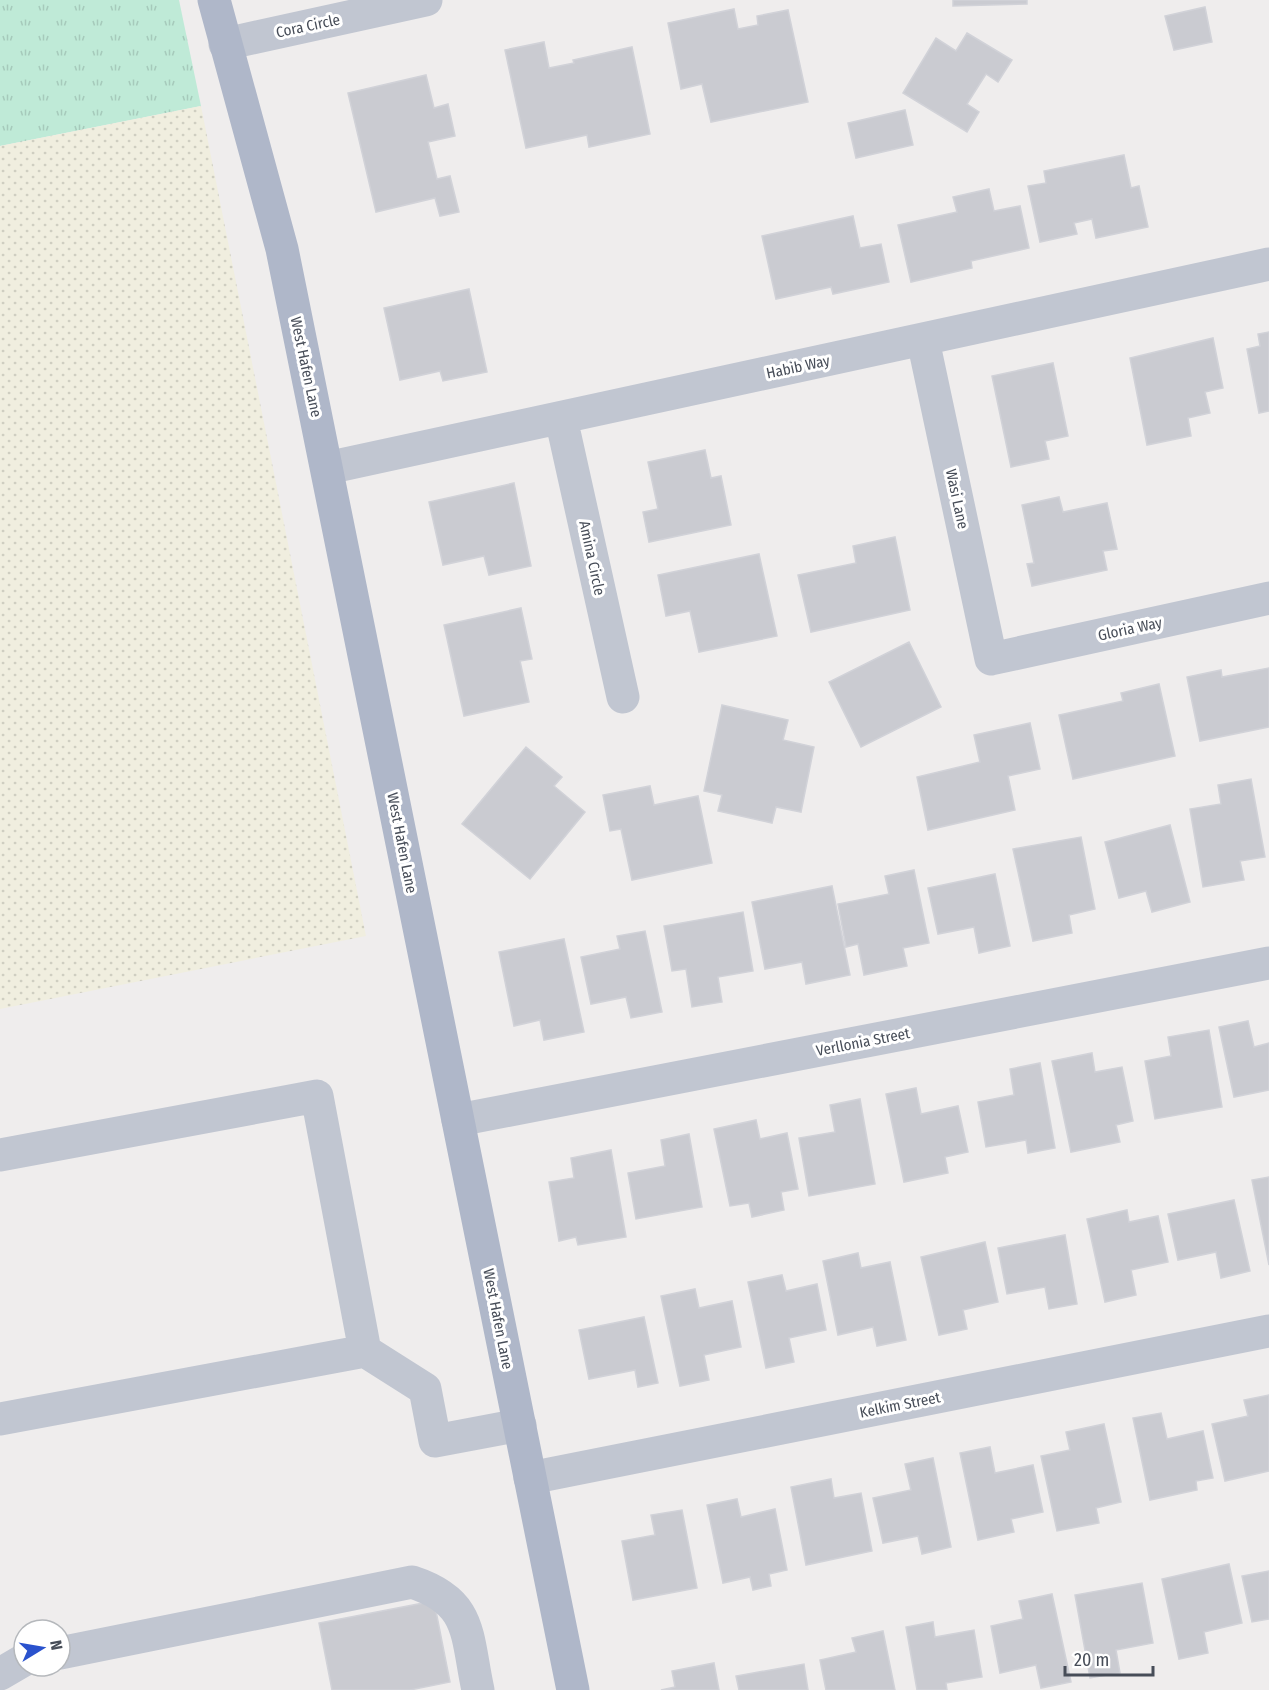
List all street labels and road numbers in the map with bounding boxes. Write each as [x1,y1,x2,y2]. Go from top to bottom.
street label: Cora Circle [274,10,342,42]
street label: West Hafen Lane [287,315,325,419]
street label: Habib Way [765,351,832,382]
street label: Wasi Lane [942,467,972,531]
street label: Amina Circle [575,519,609,597]
street label: Gloria Way [1096,613,1164,645]
street label: West Hafen Lane [383,791,421,895]
street label: Verllonia Street [815,1024,911,1060]
street label: West Hafen Lane [479,1267,517,1371]
street label: Kelkim Street [858,1388,942,1422]

